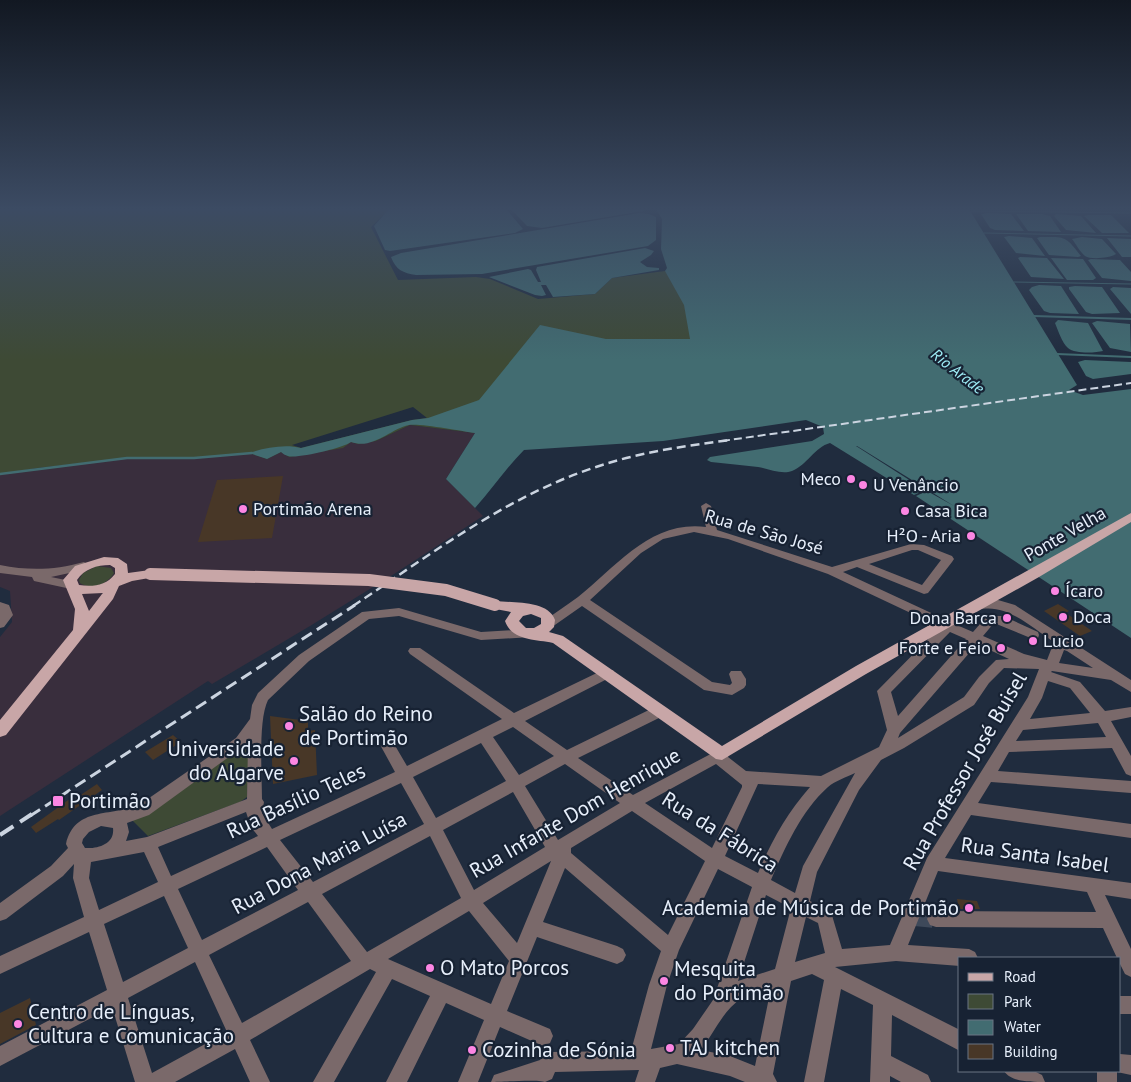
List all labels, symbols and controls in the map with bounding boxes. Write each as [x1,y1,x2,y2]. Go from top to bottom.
water label: Rio Arade [927,344,989,398]
place label: Meco [800,467,841,490]
marker: Meco [845,473,857,485]
place label: U Venâncio [873,473,959,496]
marker: U Venâncio [857,479,869,491]
place label: Portimão Arena [253,497,372,520]
place label: Casa Bica [915,499,988,522]
street label: Ponte Velha [1020,501,1110,566]
marker: Portimão Arena [237,503,249,515]
street label: Rua de São José [702,504,826,559]
marker: Casa Bica [899,505,911,517]
place label: H²O - Aria [886,524,961,547]
marker: H²O - Aria [965,530,977,542]
place label: Ícaro [1065,579,1103,602]
marker: Ícaro [1049,585,1061,597]
place label: Doca [1073,605,1111,628]
place label: Dona Barca [909,606,997,629]
marker: Doca [1057,611,1069,623]
marker: Dona Barca [1001,612,1013,624]
place label: Lucio [1043,629,1084,652]
marker: Lucio [1027,635,1039,647]
place label: Forte e Feio [899,636,991,659]
marker: Forte e Feio [995,642,1007,654]
street label: Rua Professor José Buisel [897,667,1032,875]
place label: Salão do Reino de Portimão [299,700,433,751]
marker: Salão do Reino de Portimão [283,720,295,732]
place label: Universidade do Algarve [167,735,284,786]
street label: Rua Infante Dom Henrique [465,741,685,884]
marker: Universidade do Algarve [288,755,300,767]
street label: Rua Basílio Teles [222,757,369,844]
street label: Rua da Fábrica [657,785,783,878]
place label: Portimão [69,787,150,814]
marker: Portimão [51,794,65,808]
street label: Rua Dona Maria Luísa [227,805,411,920]
street label: Rua Santa Isabel [959,831,1111,878]
place label: Academia de Música de Portimão [662,894,959,921]
marker: Academia de Música de Portimão [963,902,975,914]
place label: O Mato Porcos [440,954,569,981]
place label: Mesquita do Portimão [674,955,784,1006]
legend [958,957,1121,1072]
marker: O Mato Porcos [424,962,436,974]
text: Road [1004,967,1036,986]
marker: Mesquita do Portimão [658,975,670,987]
text: Park [1004,992,1032,1011]
place label: Centro de Línguas, Cultura e Comunicação [28,998,234,1049]
text: Water [1004,1017,1041,1036]
marker: Centro de Línguas, Cultura e Comunicação [12,1018,24,1030]
place label: TAJ kitchen [680,1034,780,1061]
place label: Cozinha de Sónia [482,1036,636,1063]
marker: TAJ kitchen [664,1042,676,1054]
text: Building [1004,1042,1058,1061]
marker: Cozinha de Sónia [466,1044,478,1056]

